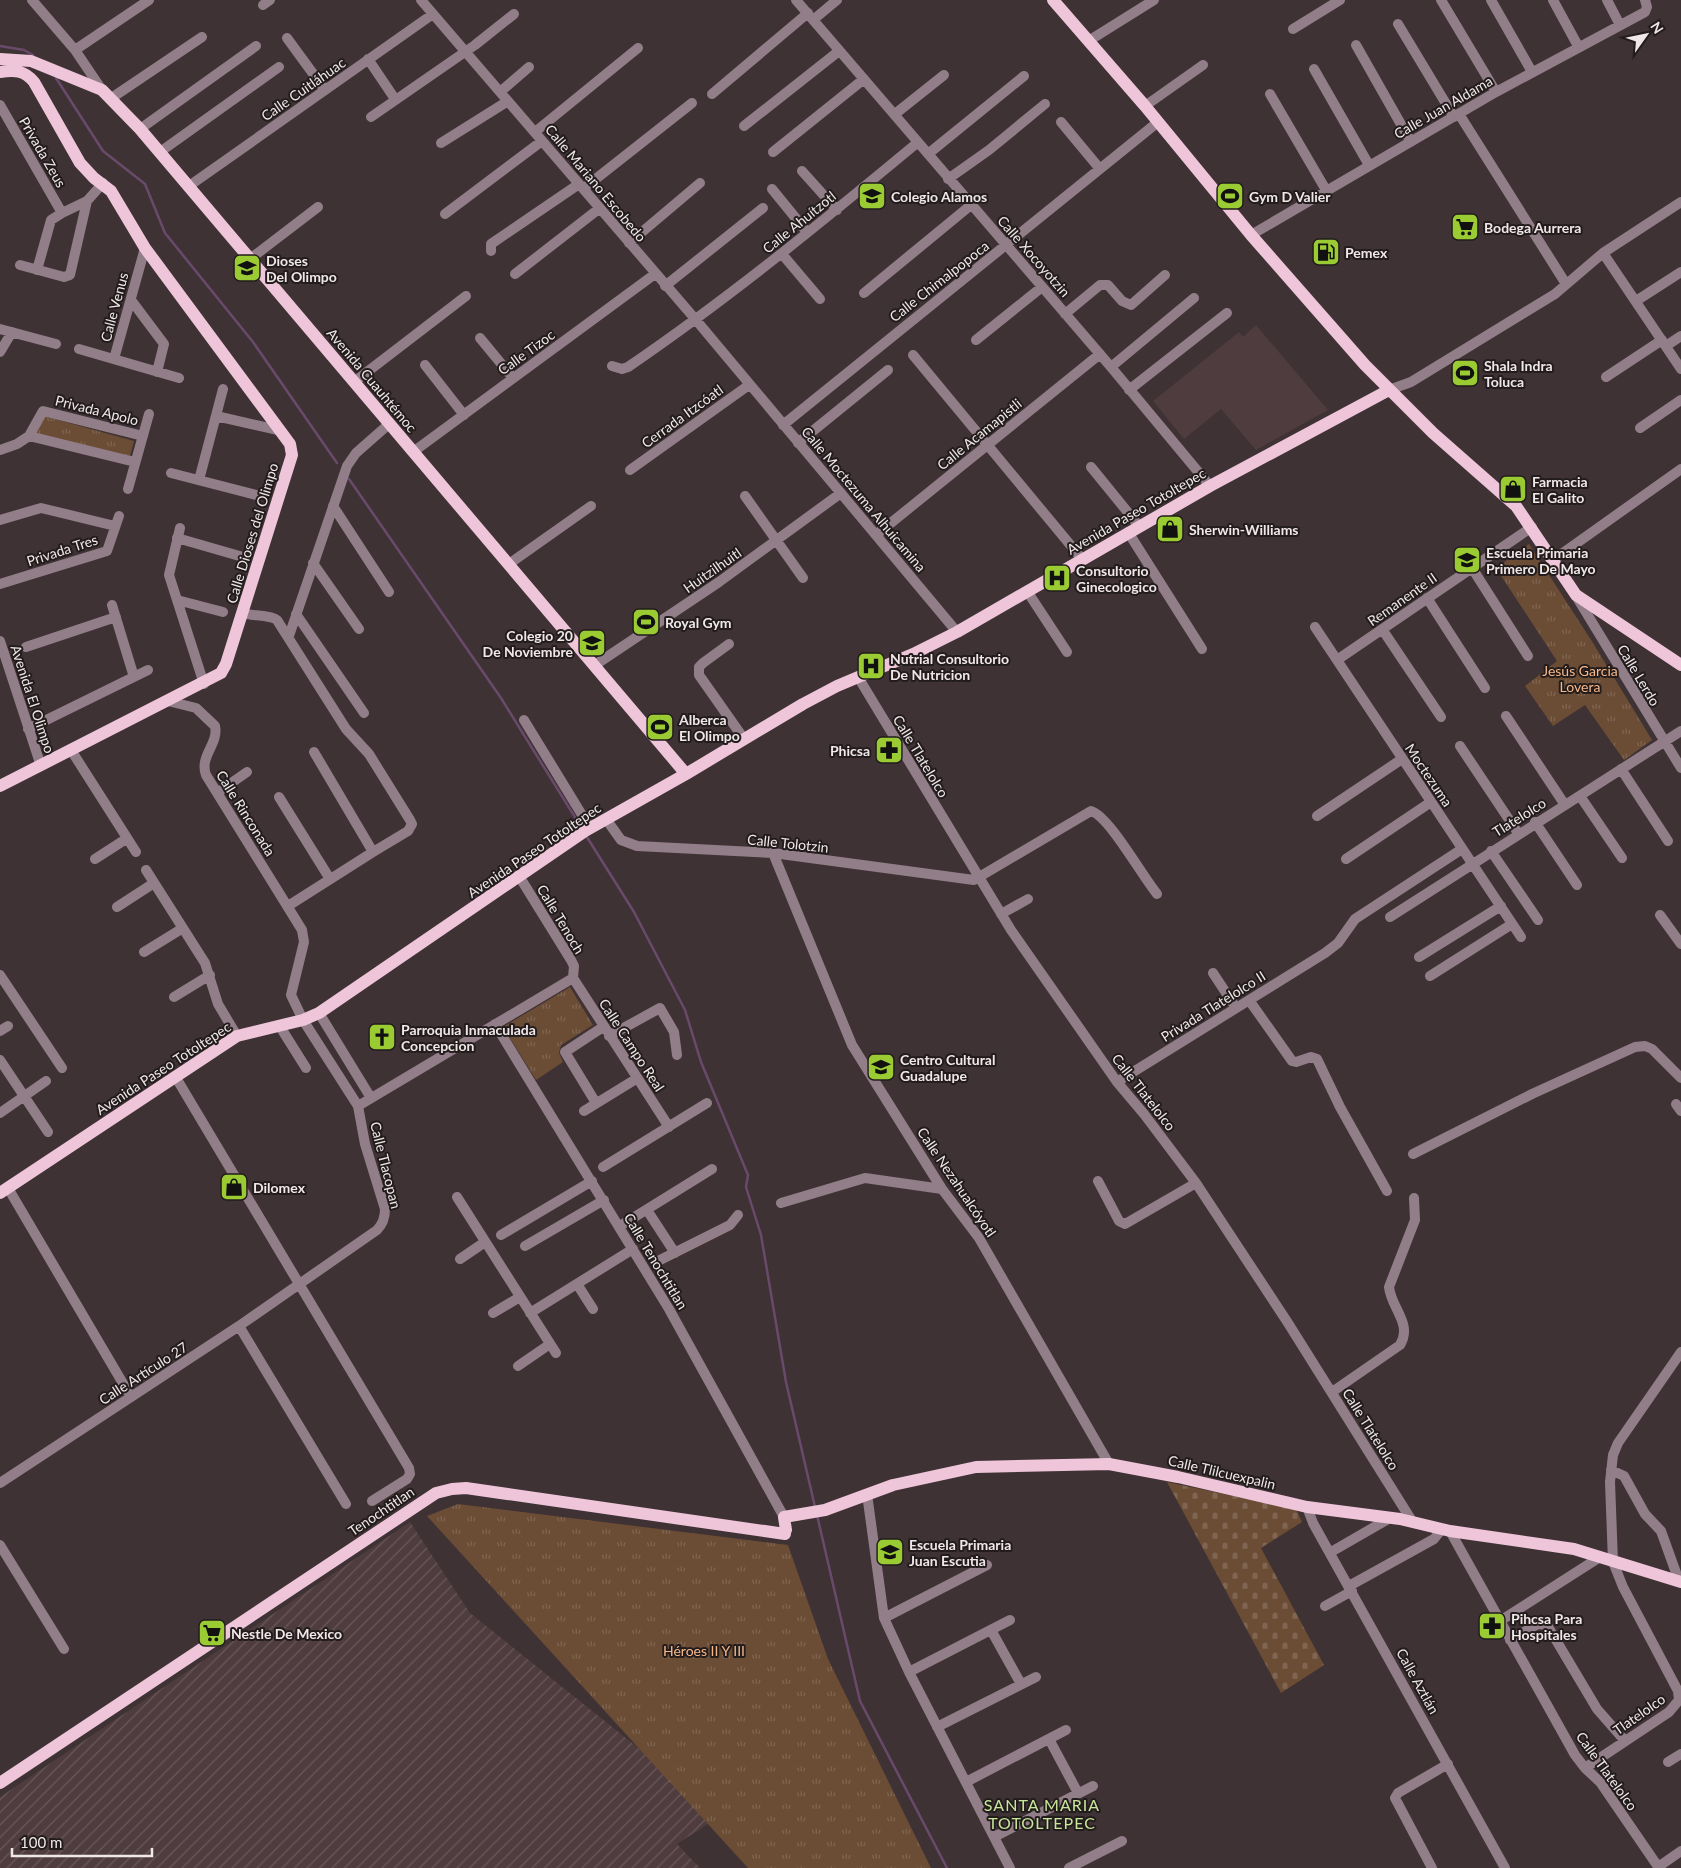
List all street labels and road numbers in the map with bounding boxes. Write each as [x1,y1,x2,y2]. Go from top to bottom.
street label: Calle Cuitláhuac [258,54,349,124]
street label: Calle Juan Aldama [1391,72,1495,142]
street label: Privada Zeus [16,114,70,190]
street label: Calle Mariano Escobedo [542,121,650,245]
street label: Calle Ahuítzotl [759,187,839,257]
street label: Calle Xocoyotzin [994,212,1074,300]
street label: Calle Chimalpopoca [886,237,992,325]
street label: Calle Venus [97,271,131,343]
street label: Avenida Cuauhtémoc [323,324,421,436]
street label: Calle Tizoc [494,326,558,378]
street label: Cerrada Itzcóatl [638,381,726,451]
street label: Privada Apolo [54,391,140,429]
street label: Calle Acamapistli [933,395,1025,473]
street label: Calle Moctezuma Alhuicamina [798,423,930,575]
street label: Calle Dioses del Olimpo [223,461,281,605]
street label: Avenida Paseo Totoltepec [1064,464,1209,558]
street label: Privada Tres [24,531,100,569]
street label: Huitzilhuitl [680,544,744,596]
street label: Remanente II [1364,569,1440,629]
street label: Calle Lerdo [1614,641,1664,709]
street label: Avenida El Olimpo [7,643,59,755]
street label: Calle Tlatelolco [890,712,952,800]
street label: Moctezuma [1402,740,1456,810]
street label: Calle Rinconada [213,767,279,859]
street label: Tlatelolco [1489,794,1549,840]
street label: Avenida Paseo Totoltepec [464,799,604,901]
street label: Calle Tolotzin [747,830,829,856]
street label: Calle Tenoch [534,881,588,957]
street label: Privada Tlatelolco II [1158,967,1268,1045]
street label: Calle Campo Real [596,995,668,1095]
street label: Avenida Paseo Totoltepec [92,1018,234,1118]
street label: Calle Tlatelolco [1109,1050,1179,1134]
street label: Calle Tlacopan [367,1120,405,1210]
street label: Calle Nezahualcóyotl [914,1124,1000,1240]
street label: Calle Tenochtitlan [621,1210,691,1312]
street label: Calle Artículo 27 [96,1338,190,1408]
street label: Calle Tlatelolco [1339,1385,1403,1473]
street label: Calle Tlilcuexpalin [1167,1451,1277,1493]
street label: Tenochtitlan [345,1483,417,1539]
street label: Calle Aztlán [1393,1645,1443,1717]
street label: Tlatelolco [1610,1690,1668,1738]
street label: Calle Tlatelolco [1573,1728,1641,1814]

